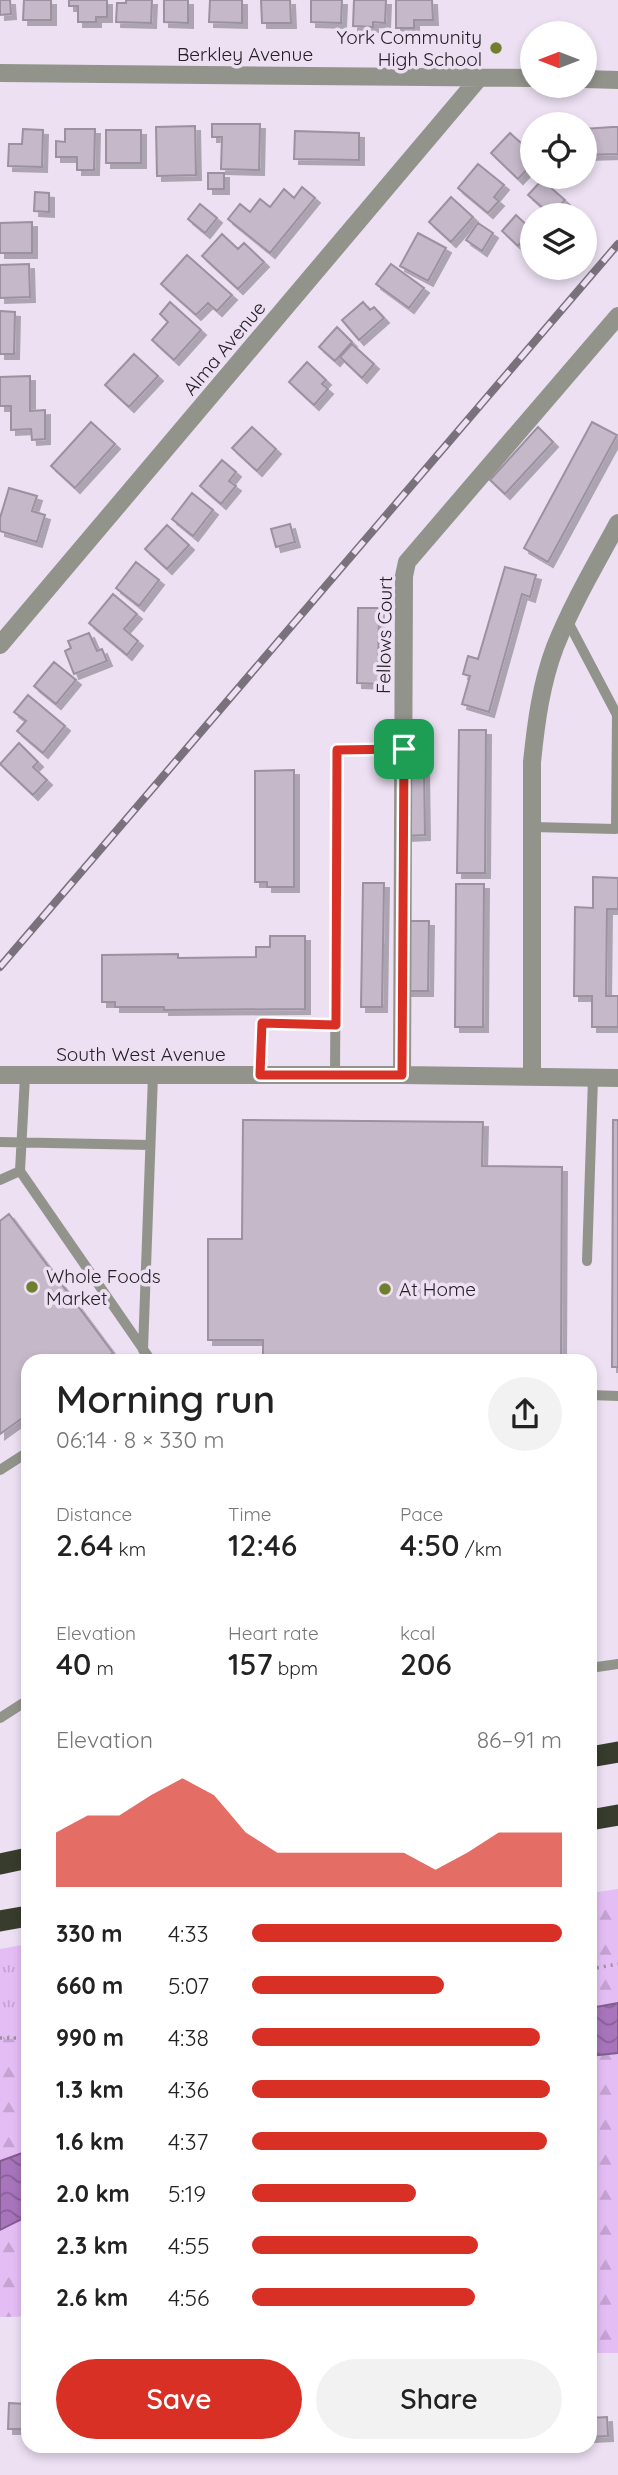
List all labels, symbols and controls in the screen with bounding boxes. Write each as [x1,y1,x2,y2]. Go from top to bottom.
north arrow [520,21,597,98]
map controls [520,21,597,280]
place label: York Community High School [336,25,482,71]
marker: York Community High School [488,40,504,56]
street label: Berkley Avenue [177,42,313,66]
button: locate [520,112,597,189]
button: layers [520,203,597,280]
street label: Alma Avenue [178,296,270,400]
street label: Fellows Court [371,576,397,694]
pin [374,719,434,779]
icon: arrive [385,730,423,768]
street label: South West Avenue [56,1042,226,1066]
place label: Whole Foods Market [46,1264,161,1310]
place label: At Home [399,1277,476,1301]
marker: Whole Foods Market [24,1279,40,1295]
marker: At Home [377,1281,393,1297]
text: Morning run [56,1375,275,1423]
button: share [488,1377,562,1451]
text: 06:14 · 8 × 330 m [56,1425,224,1454]
text: Distance [56,1502,132,1526]
text: Time [228,1502,272,1526]
text: Pace [400,1502,443,1526]
text: 2.64 [56,1526,113,1564]
text: 12:46 [228,1526,297,1564]
text: 4:50 [400,1526,460,1564]
text: km [113,1537,146,1561]
text: /km [460,1537,502,1561]
text: Elevation [56,1621,136,1645]
text: Heart rate [228,1621,319,1645]
text: kcal [400,1621,435,1645]
text: 40 [56,1645,91,1683]
text: 157 [228,1645,273,1683]
text: 206 [400,1645,452,1683]
text: m [91,1656,114,1680]
text: bpm [273,1656,318,1680]
text: Elevation [56,1725,153,1754]
text: 86–91 m [477,1725,562,1754]
text: 330 m [56,1919,122,1948]
text: 4:33 [168,1919,209,1948]
text: 660 m [56,1971,123,2000]
text: 5:07 [168,1971,209,2000]
text: 990 m [56,2023,124,2052]
text: 4:38 [168,2023,209,2052]
text: 1.3 km [56,2075,124,2104]
text: 4:36 [168,2075,209,2104]
text: 1.6 km [56,2127,124,2156]
text: 4:37 [168,2127,208,2156]
text: 2.0 km [56,2179,130,2208]
text: 5:19 [168,2179,206,2208]
text: 2.3 km [56,2231,128,2260]
text: 4:55 [168,2231,210,2260]
text: 2.6 km [56,2283,128,2312]
text: 4:56 [168,2283,209,2312]
button: Save [56,2359,302,2439]
button: Share [316,2359,562,2439]

